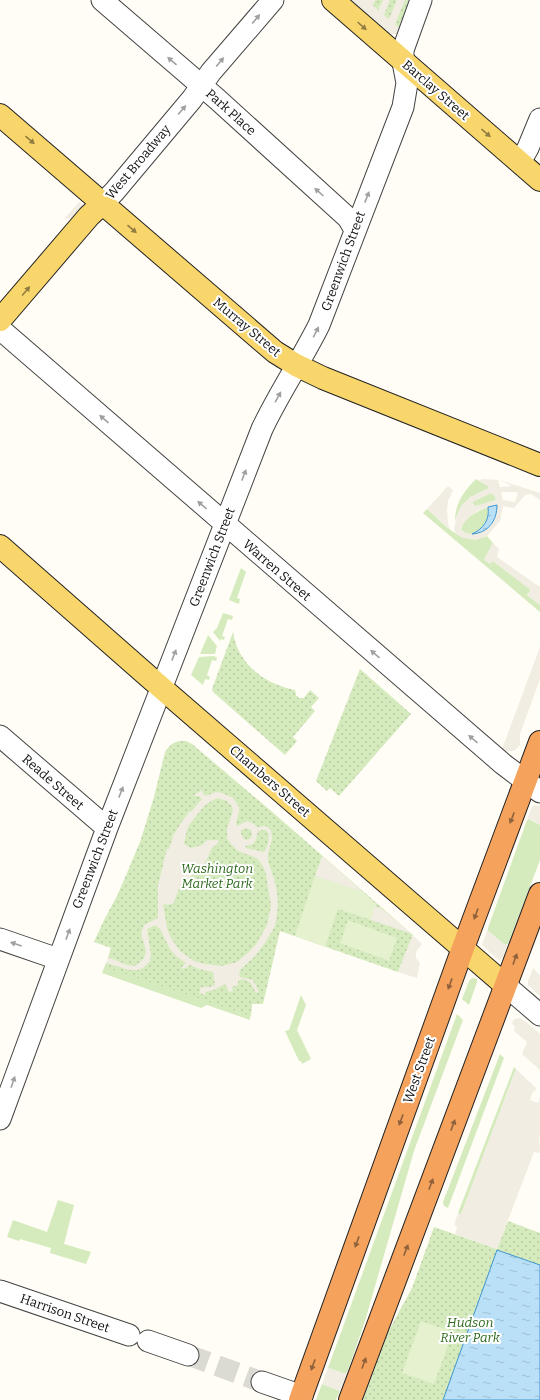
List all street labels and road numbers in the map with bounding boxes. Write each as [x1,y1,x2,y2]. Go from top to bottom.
street label: Barclay Street [400,57,473,123]
street label: Park Place [203,86,259,138]
street label: West Broadway [103,122,174,202]
street label: Greenwich Street [318,209,368,313]
street label: Murray Street [210,294,284,360]
street label: Greenwich Street [186,505,238,609]
street label: Warren Street [240,536,314,604]
street label: Chambers Street [227,742,313,820]
street label: Reade Street [19,751,87,813]
street label: Greenwich Street [69,807,121,911]
street label: West Street [400,1034,438,1105]
street label: Harrison Street [18,1291,112,1335]

